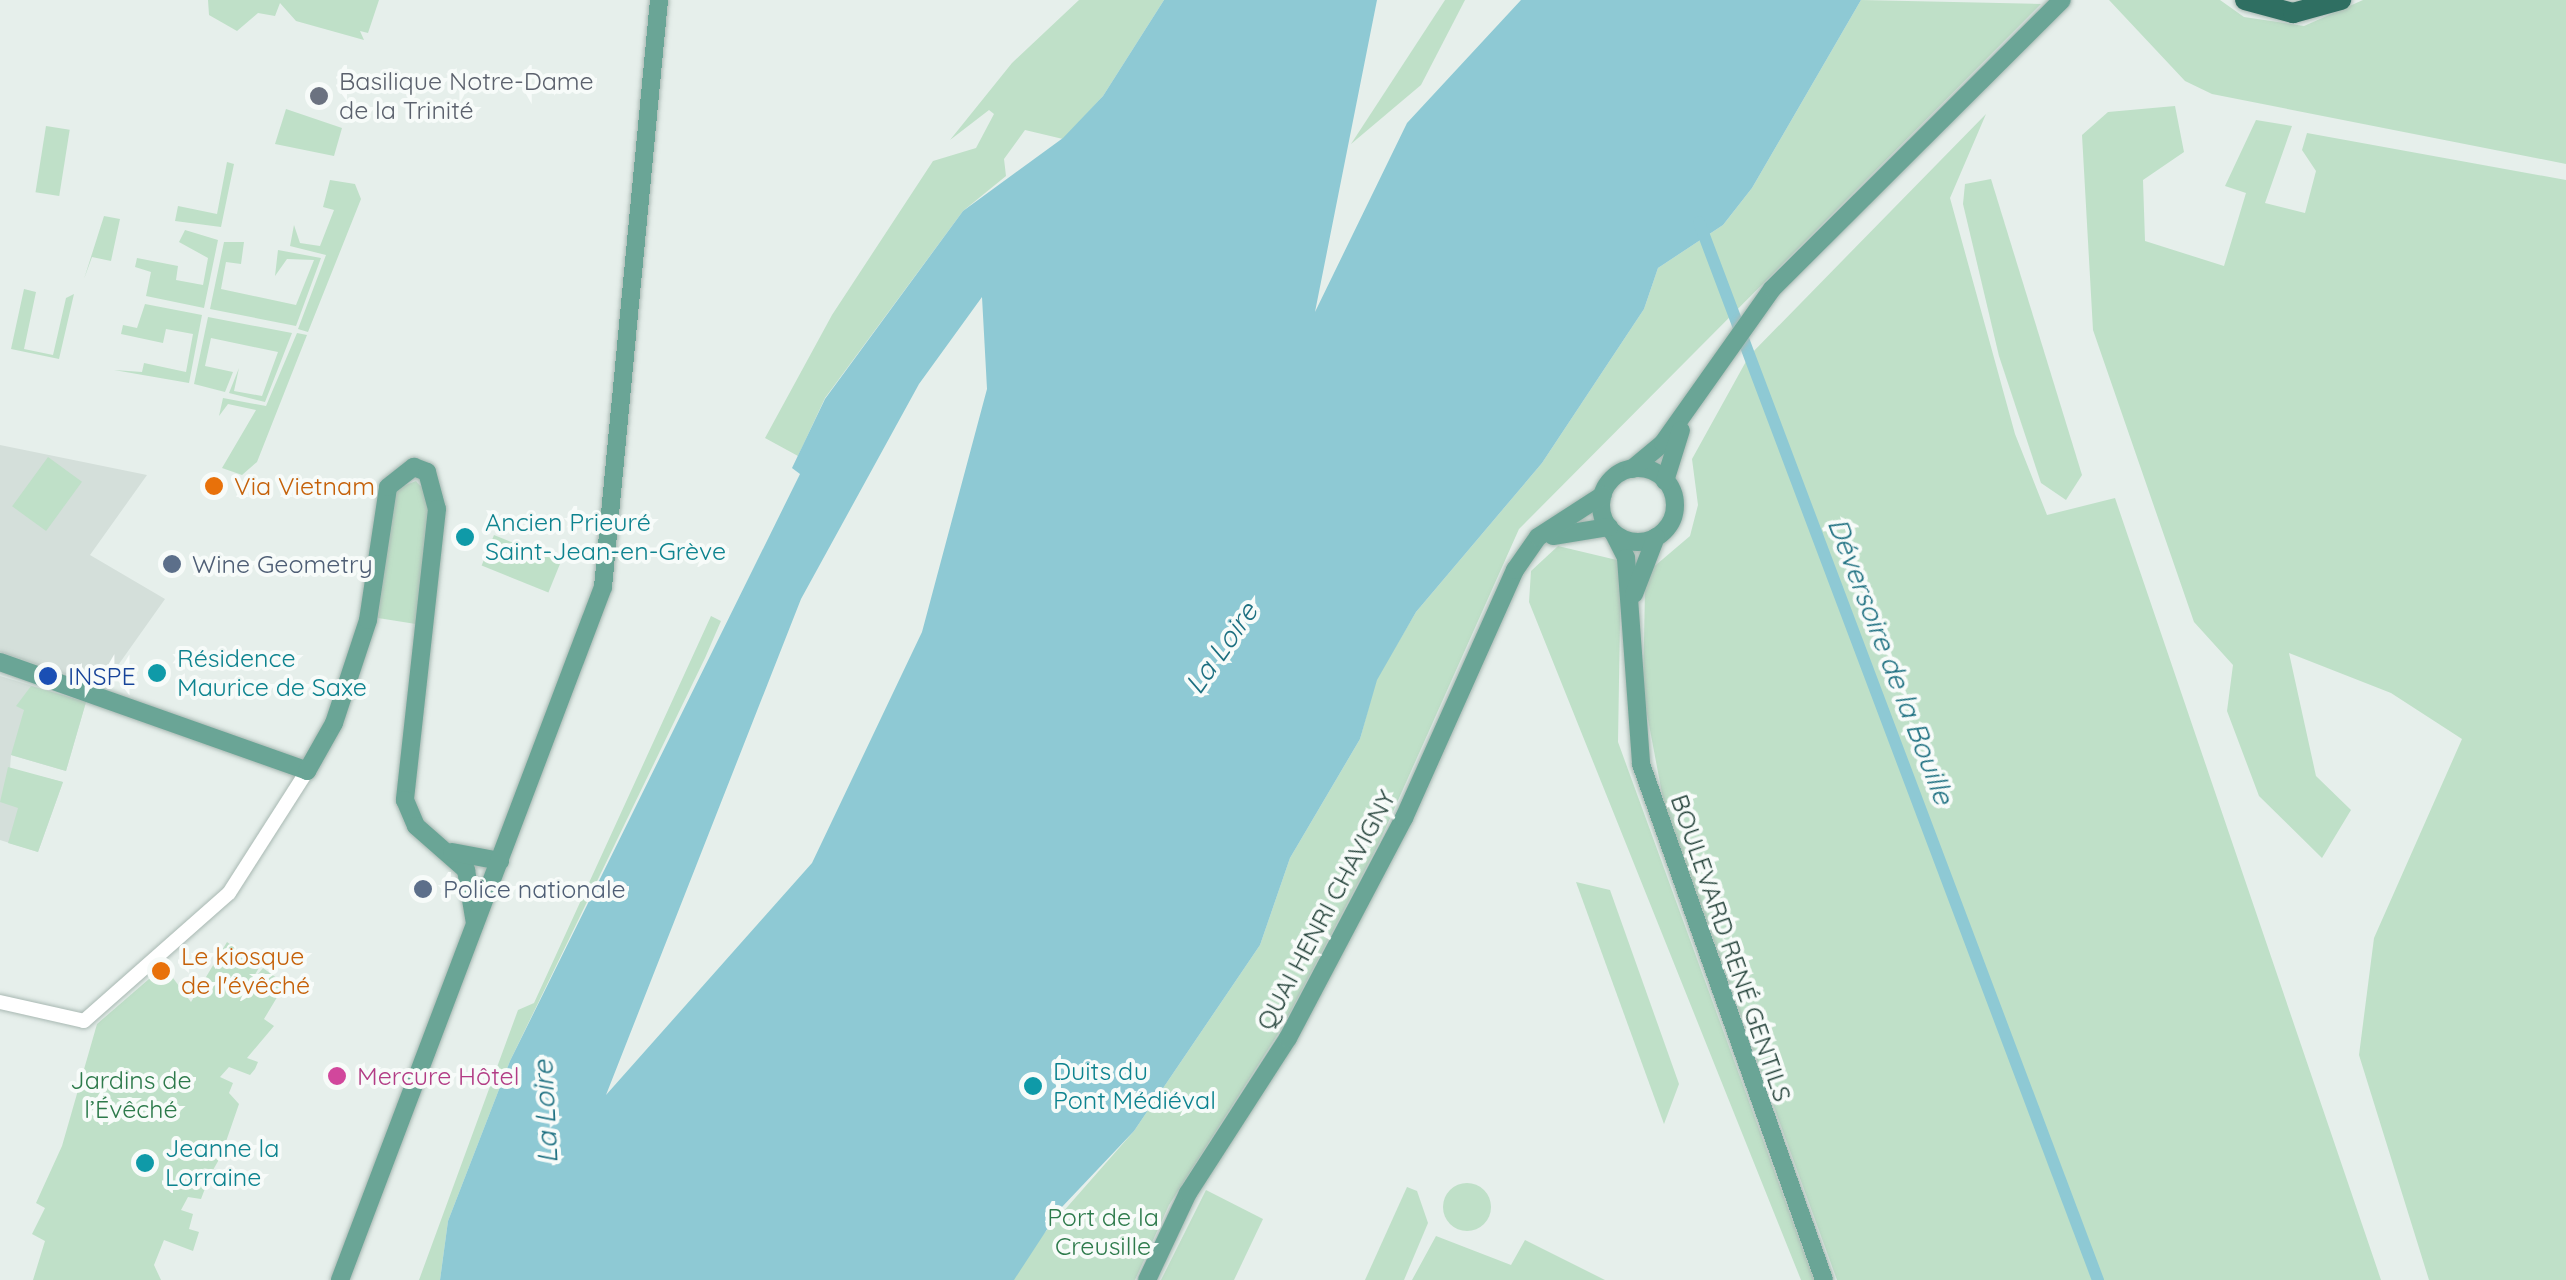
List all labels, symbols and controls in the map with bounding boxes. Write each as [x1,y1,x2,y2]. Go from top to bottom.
place label: Basilique Notre-Dame de la Trinité [339,67,594,126]
marker: Basilique Notre-Dame de la Trinité [308,85,330,107]
place label: Via Vietnam [234,471,375,501]
marker: Via Vietnam [203,475,225,497]
place label: Ancien Prieuré Saint-Jean-en-Grève [485,508,726,567]
water label: Déversoire de la Bouille [1821,513,1961,809]
marker: Ancien Prieuré Saint-Jean-en-Grève [454,526,476,548]
place label: Wine Geometry [192,549,373,579]
marker: Wine Geometry [161,553,183,575]
water label: La Loire [1178,596,1264,700]
place label: Résidence Maurice de Saxe [177,644,367,703]
place label: INSPE [68,661,136,691]
marker: Résidence Maurice de Saxe [146,662,168,684]
marker: INSPE [37,665,59,687]
street label: QUAI HENRI CHAVIGNY [1250,785,1402,1035]
street label: BOULEVARD RENÉ GENTILS [1664,790,1798,1106]
place label: Police nationale [443,874,625,904]
marker: Police nationale [412,878,434,900]
place label: Le kiosque de l'évêché [181,942,310,1001]
marker: Le kiosque de l'évêché [150,960,172,982]
place label: Duits du Pont Médiéval [1053,1057,1216,1116]
water label: La Loire [526,1060,564,1164]
place label: Mercure Hôtel [357,1061,519,1091]
marker: Mercure Hôtel [326,1065,348,1087]
park label: Jardins de l’Évêché [70,1066,192,1125]
marker: Duits du Pont Médiéval [1022,1075,1044,1097]
place label: Jeanne la Lorraine [165,1134,279,1193]
marker: Jeanne la Lorraine [134,1152,156,1174]
park label: Port de la Creusille [1047,1203,1159,1262]

